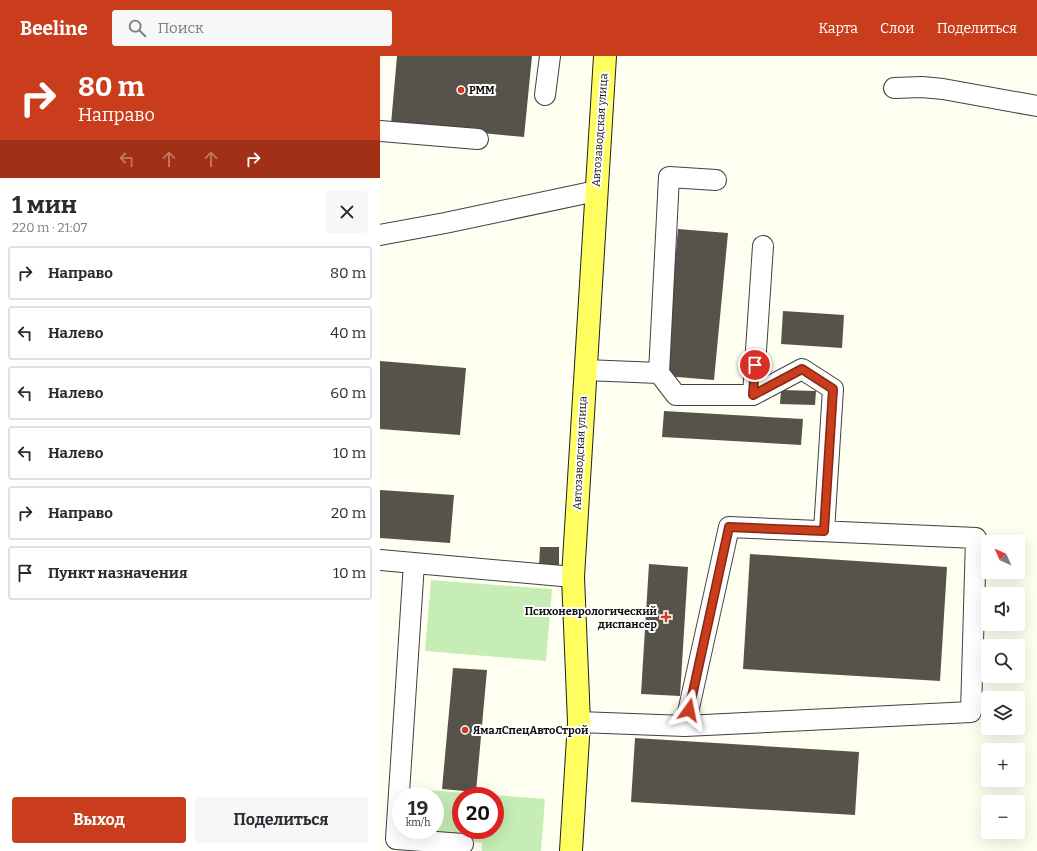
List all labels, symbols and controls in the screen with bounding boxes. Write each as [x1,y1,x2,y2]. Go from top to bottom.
search box [112,10,392,46]
text: Beeline [20,17,88,40]
icon: search [126,17,148,39]
text: Поиск [158,19,204,37]
text: Карта [818,20,858,37]
text: Слои [880,20,915,37]
text: Поделиться [937,20,1017,37]
text: 80 m [78,70,144,103]
icon: right [12,72,64,124]
street label: Автозаводская улица [590,73,610,187]
place label: РММ [469,84,495,97]
marker: РММ [456,85,466,95]
text: Направо [78,104,155,126]
icon: left [116,148,138,170]
icon: ahead [158,148,180,170]
icon: ahead [200,148,222,170]
icon: right [242,148,264,170]
text: 1 мин [12,191,77,219]
button: close [326,191,368,233]
text: 220 m · 21:07 [12,220,87,235]
icon: right [14,262,36,284]
text: Направо [48,264,113,282]
text: 80 m [330,264,366,282]
icon: left [14,322,36,344]
text: Налево [48,324,103,342]
text: 40 m [330,324,366,342]
pin [738,348,772,382]
icon: arrive [744,354,766,376]
icon: left [14,382,36,404]
text: Налево [48,384,103,402]
text: 60 m [330,384,366,402]
street label: Автозаводская улица [571,396,589,510]
icon: left [14,442,36,464]
text: Налево [48,444,103,462]
text: 10 m [333,444,366,462]
icon: right [14,502,36,524]
text: Направо [48,504,113,522]
text: 20 m [331,504,366,522]
north arrow [981,535,1025,579]
map controls [981,535,1025,839]
icon: arrive [14,562,36,584]
text: Пункт назначения [48,564,188,582]
text: 10 m [333,564,366,582]
button: sound [981,587,1025,631]
place label: Психоневрологический диспансер [525,605,658,631]
marker: Психоневрологический диспансер [660,611,672,623]
button: search [981,639,1025,683]
position arrow [668,689,710,731]
button: layers [981,691,1025,735]
place label: ЯмалСпецАвтоСтрой [473,724,589,737]
marker: ЯмалСпецАвтоСтрой [460,725,470,735]
button: + [981,743,1025,787]
speed limit sign: 20 [452,787,504,839]
button: − [981,795,1025,839]
text: 19 [408,796,428,820]
button: Выход [12,797,186,843]
button: Поделиться [194,797,368,843]
text: km/h [406,817,430,829]

